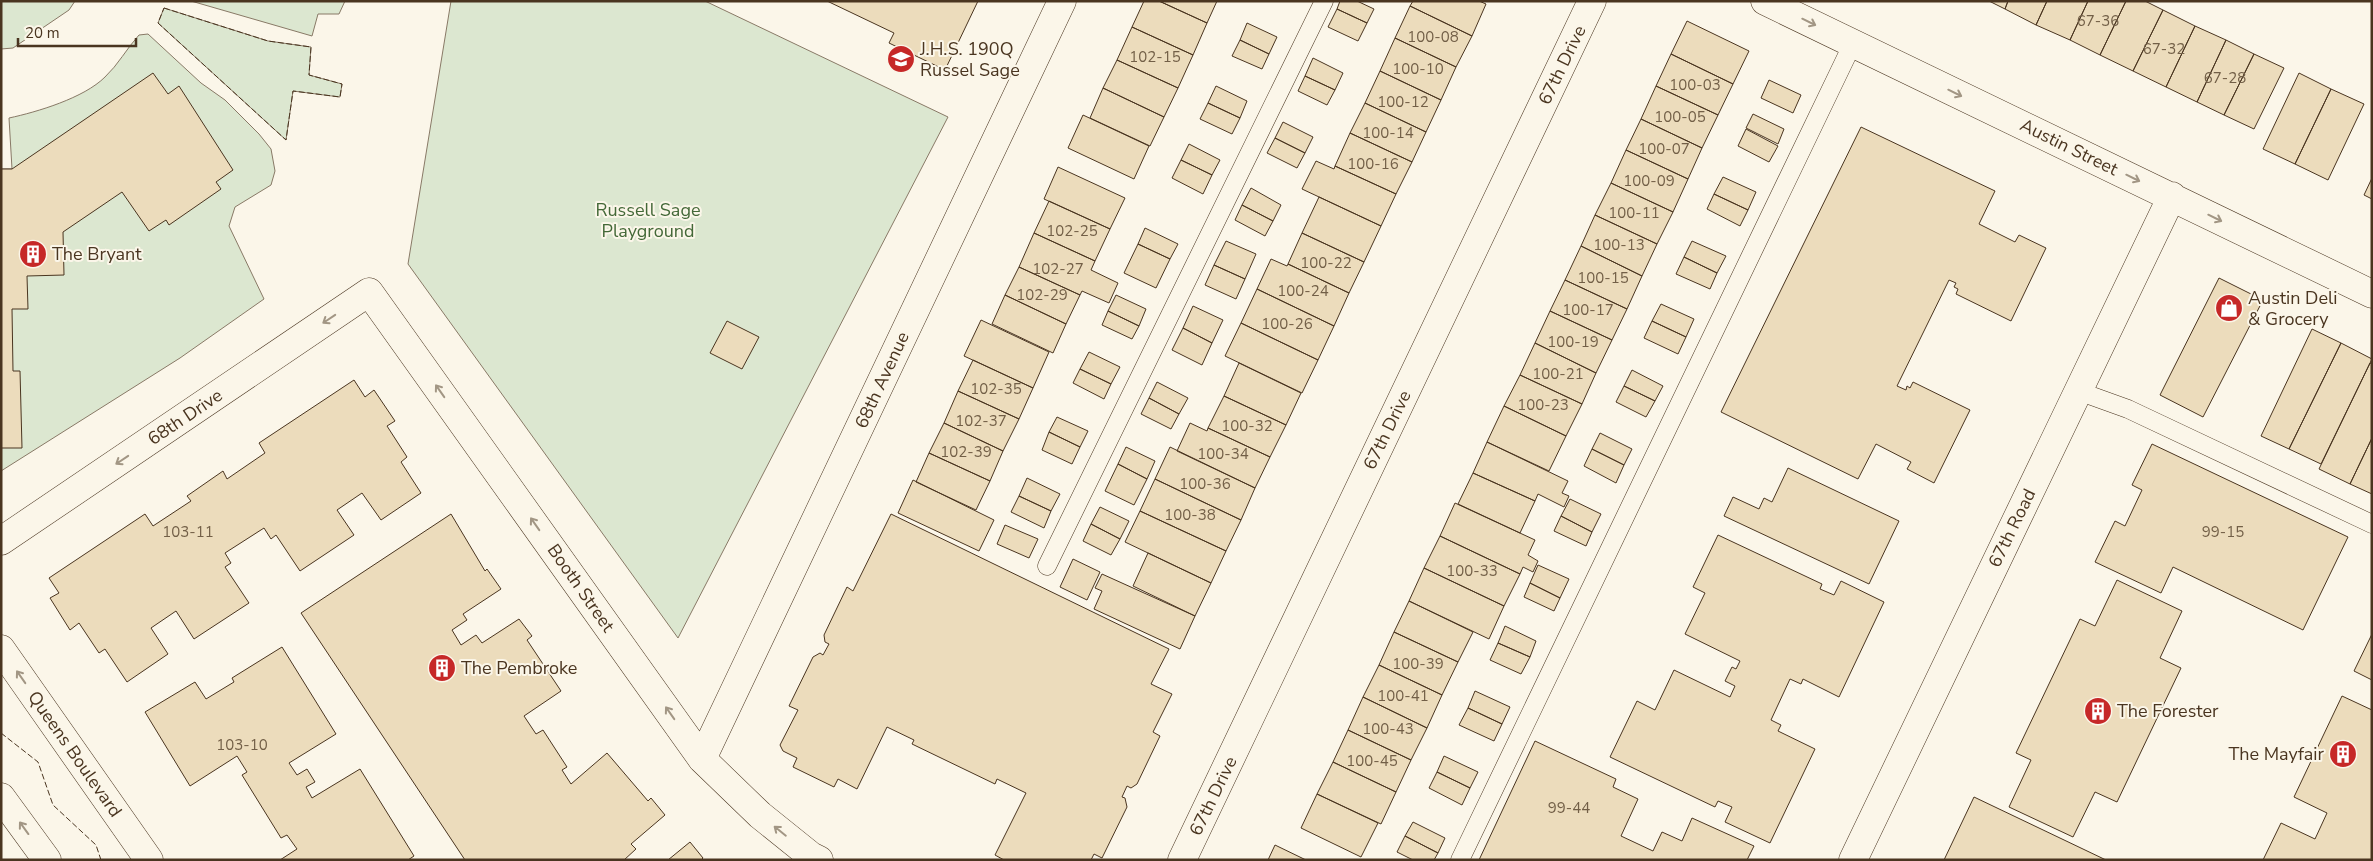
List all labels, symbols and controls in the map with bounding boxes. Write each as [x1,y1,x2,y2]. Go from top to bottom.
house number: 67-36 [2077,11,2119,31]
scale bar [18,15,135,47]
one-way arrow [1801,18,1816,28]
street label: 67th Drive [1532,21,1592,109]
text: 20 m [25,23,60,43]
house number: 100-08 [1407,27,1459,47]
place label: J.H.S. 190Q Russel Sage [919,37,1020,82]
house number: 67-32 [2143,39,2185,59]
school or university icon: J.H.S. 190Q Russel Sage [886,44,916,74]
house number: 102-15 [1129,47,1181,67]
house number: 100-10 [1392,59,1444,79]
house number: 67-28 [2204,68,2246,88]
house number: 100-03 [1669,75,1721,95]
one-way arrow [1947,88,1962,98]
house number: 100-12 [1377,92,1429,112]
house number: 100-05 [1654,107,1706,127]
street label: Austin Street [2016,113,2123,181]
house number: 100-14 [1362,123,1414,143]
house number: 100-07 [1638,139,1690,159]
house number: 100-16 [1347,154,1399,174]
house number: 100-09 [1623,171,1675,191]
one-way arrow [2125,174,2140,183]
park label: Russell Sage Playground [595,198,701,243]
house number: 100-11 [1608,203,1660,223]
one-way arrow [2207,214,2222,223]
house number: 102-25 [1046,221,1098,241]
house number: 100-13 [1593,235,1645,255]
building icon: The Bryant [18,239,48,269]
place label: The Bryant [52,242,142,266]
house number: 100-22 [1300,253,1352,273]
house number: 102-27 [1032,259,1084,279]
house number: 100-15 [1577,268,1629,288]
house number: 100-24 [1277,281,1329,301]
house number: 102-29 [1016,285,1068,305]
place label: Austin Deli & Grocery [2248,286,2338,331]
shop icon: Austin Deli & Grocery [2214,293,2244,323]
house number: 100-17 [1562,300,1614,320]
one-way arrow [322,314,336,324]
house number: 100-26 [1261,314,1313,334]
street label: 68th Avenue [849,328,915,432]
house number: 100-19 [1547,332,1599,352]
house number: 100-21 [1532,364,1584,384]
house number: 102-35 [970,379,1022,399]
street label: 68th Drive [143,383,227,451]
one-way arrow [435,384,445,398]
street label: 67th Drive [1357,386,1417,474]
house number: 100-23 [1517,395,1569,415]
house number: 102-37 [955,411,1007,431]
house number: 100-32 [1221,416,1273,436]
house number: 102-39 [940,442,992,462]
house number: 100-34 [1197,444,1249,464]
one-way arrow [115,455,129,465]
house number: 100-36 [1179,474,1231,494]
street label: 67th Road [1983,485,2041,571]
house number: 100-38 [1164,505,1216,525]
one-way arrow [530,517,540,531]
house number: 103-11 [162,522,214,542]
house number: 99-15 [2202,522,2244,542]
street label: Booth Street [542,539,621,637]
house number: 100-33 [1446,561,1498,581]
building icon: The Pembroke [427,653,457,683]
house number: 100-39 [1392,654,1444,674]
place label: The Pembroke [461,656,577,680]
one-way arrow [16,670,26,684]
street label: Queens Boulevard [22,686,128,822]
house number: 100-41 [1377,686,1429,706]
building icon: The Forester [2083,696,2113,726]
place label: The Forester [2117,699,2219,723]
one-way arrow [665,706,675,720]
house number: 100-43 [1362,719,1414,739]
house number: 103-10 [216,735,268,755]
building icon: The Mayfair [2328,739,2358,769]
place label: The Mayfair [2228,742,2325,766]
house number: 100-45 [1346,751,1398,771]
street label: 67th Drive [1183,752,1243,840]
house number: 99-44 [1548,798,1590,818]
one-way arrow [19,821,29,835]
one-way arrow [774,825,787,836]

